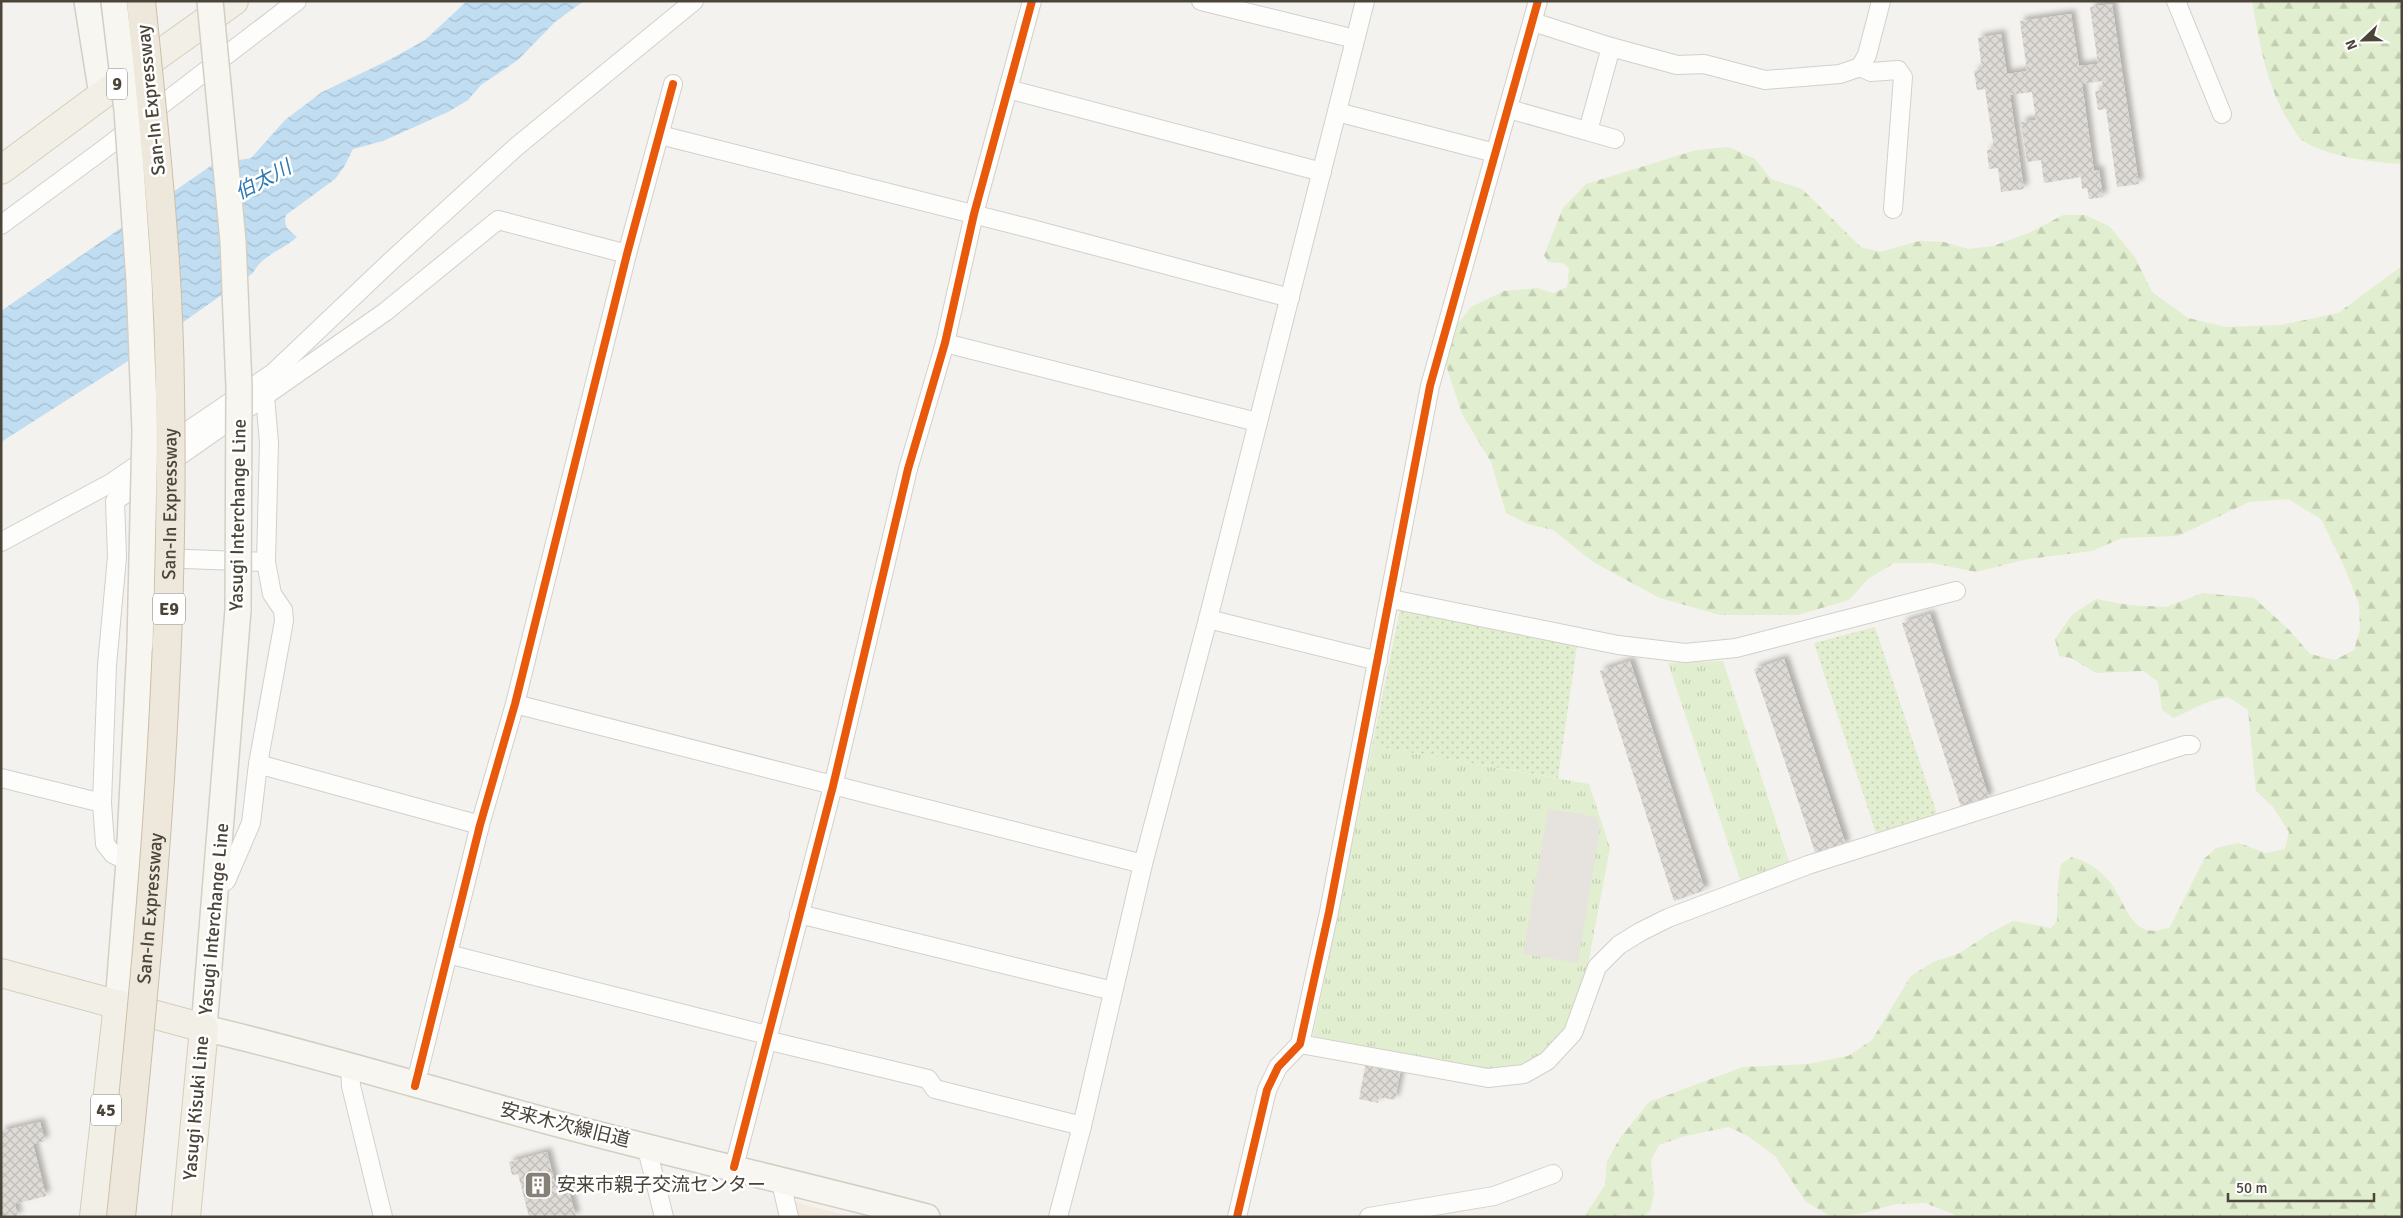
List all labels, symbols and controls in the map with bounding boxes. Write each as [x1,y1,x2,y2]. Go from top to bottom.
north arrow [2338,15,2388,65]
street label: San-In Expressway [131,23,171,177]
text: N [2342,37,2361,52]
road number: 9 [107,68,127,100]
water label: 伯太川 [231,154,297,205]
street label: Yasugi Interchange Line [224,419,252,611]
street label: San-In Expressway [157,428,183,580]
road number: E9 [153,594,185,624]
street label: Yasugi Interchange Line [194,822,234,1016]
street label: San-In Expressway [132,832,168,985]
street label: Yasugi Kisuki Line [178,1035,214,1181]
road number: 45 [91,1094,121,1126]
street label: 安来木次線旧道 [498,1097,632,1153]
building icon: 安来市親子交流センター [523,1170,553,1200]
scale bar [2228,1170,2374,1202]
place label: 安来市親子交流センター [557,1173,766,1197]
text: 50 m [2236,1179,2267,1197]

